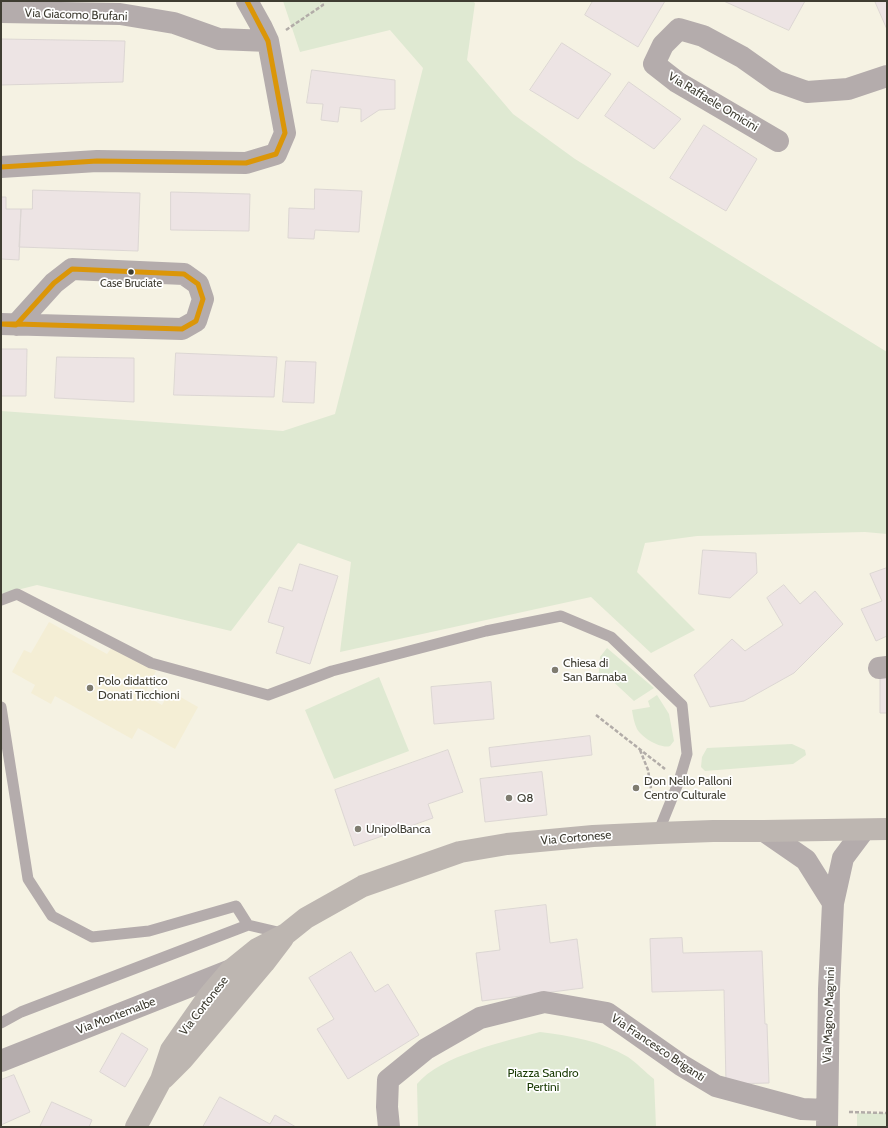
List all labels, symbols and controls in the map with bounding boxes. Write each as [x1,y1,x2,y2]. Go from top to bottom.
street label: Via Giacomo Brufani [24,6,128,24]
street label: Via Raffaele Omicini [665,69,761,135]
marker: Case Bruciate [126,267,136,277]
place label: Case Bruciate [100,277,162,291]
place label: Chiesa di San Barnaba [563,656,627,684]
marker: Chiesa di San Barnaba [550,665,560,675]
place label: Polo didattico Donati Ticchioni [98,674,179,702]
marker: Polo didattico Donati Ticchioni [85,683,95,693]
place label: Don Nello Palloni Centro Culturale [644,774,732,802]
marker: Don Nello Palloni Centro Culturale [631,783,641,793]
place label: Q8 [517,791,534,805]
marker: Q8 [504,793,514,803]
place label: UnipolBanca [366,822,431,836]
marker: UnipolBanca [353,824,363,834]
street label: Via Cortonese [540,828,612,848]
street label: Via Magno Magnini [820,967,838,1063]
street label: Via Cortonese [176,974,232,1038]
street label: Via Montemalbe [74,994,158,1038]
street label: Via Francesco Briganti [608,1011,708,1085]
park label: Piazza Sandro Pertini [507,1066,579,1094]

